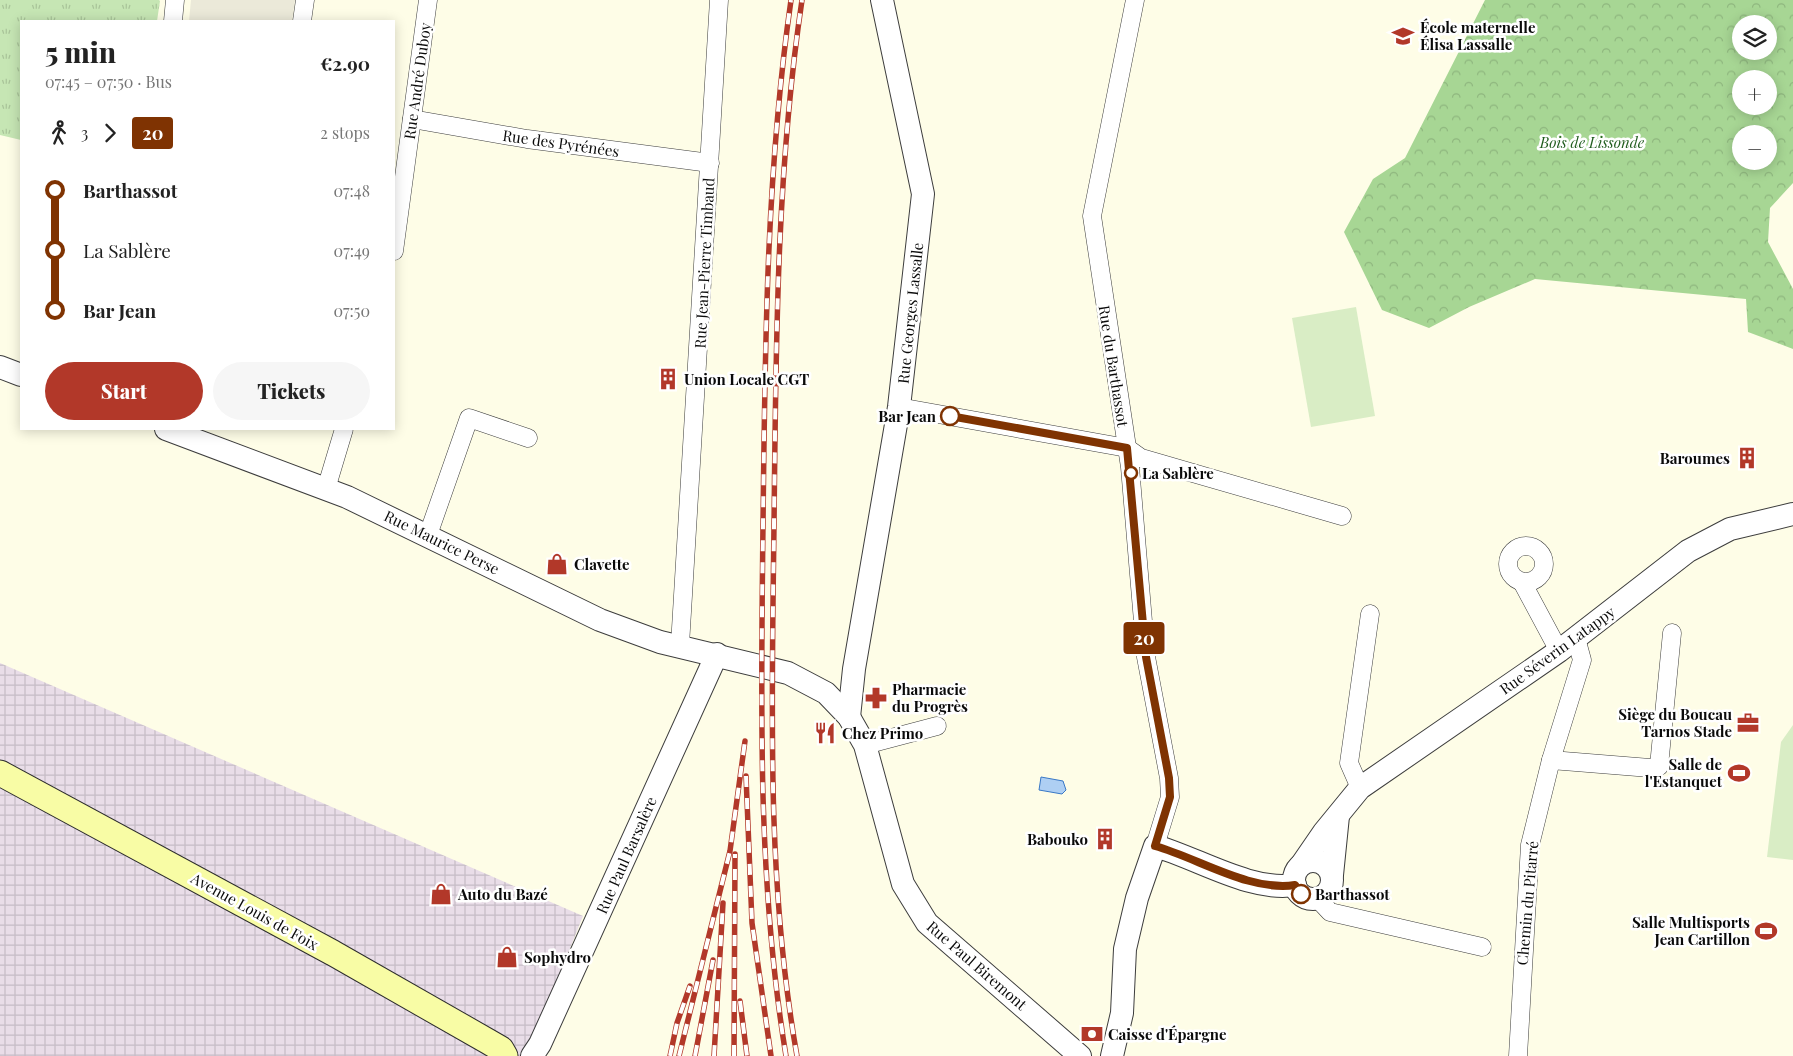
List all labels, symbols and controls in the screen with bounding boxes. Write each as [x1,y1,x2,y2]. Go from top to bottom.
map controls [1732,15,1777,170]
button: layers [1732,15,1777,60]
place label: École maternelle Élisa Lassalle [1420,17,1536,54]
street label: Rue André Duboy [399,21,435,141]
school or university icon: École maternelle Élisa Lassalle [1390,23,1416,49]
text: 5 min [45,33,116,70]
text: €2.90 [320,50,370,76]
button: + [1732,70,1777,115]
text: 07:45 – 07:50 · Bus [45,71,172,92]
icon: walk [45,119,73,147]
icon: forward [96,119,124,147]
text: 20 [142,121,163,145]
text: 3 [81,122,88,143]
text: 2 stops [320,122,370,143]
street label: Rue des Pyrénées [501,125,621,161]
button: − [1732,125,1777,170]
park label: Bois de Lissonde [1539,132,1645,152]
text: Barthassot [83,177,178,203]
street label: Rue Jean-Pierre Timbaud [690,177,718,349]
text: 07:48 [333,180,370,201]
text: La Sablère [83,237,171,263]
text: 07:49 [334,240,370,261]
street label: Rue Georges Lassalle [893,241,927,385]
text: Bar Jean [83,297,156,323]
text: 07:50 [333,300,370,321]
street label: Rue du Barthassot [1095,304,1134,429]
button: Start [45,362,203,420]
button: Tickets [213,362,370,420]
building icon: Union Locale CGT [655,366,681,392]
place label: Union Locale CGT [684,369,809,389]
place label: Bar Jean [878,406,937,426]
marker: Bar Jean [940,406,960,426]
building icon: Baroumes [1734,445,1760,471]
place label: Baroumes [1660,448,1730,468]
place label: La Sablère [1142,463,1214,483]
marker: La Sablère [1124,466,1138,480]
street label: Rue Maurice Perse [381,505,503,579]
shop icon: Clavette [544,551,570,577]
place label: Clavette [574,554,630,574]
street label: Rue Séverin Latappy [1495,601,1619,699]
line badge: 20 [1122,622,1166,654]
text: 20 [1133,626,1155,650]
place label: Pharmacie du Progrès [892,679,968,716]
pharmacy icon: Pharmacie du Progrès [863,685,889,711]
place label: Siège du Boucau Tarnos Stade [1618,704,1732,741]
office icon: Siège du Boucau Tarnos Stade [1735,710,1761,736]
restaurant icon: Chez Primo [812,720,838,746]
place label: Chez Primo [842,723,923,743]
place label: Salle de l'Estanquet [1645,754,1723,791]
sports icon: Salle de l'Estanquet [1726,760,1752,786]
street label: Rue Paul Barsalère [591,793,661,917]
building icon: Babouko [1092,826,1118,852]
place label: Babouko [1027,829,1088,849]
street label: Chemin du Pitarré [1512,840,1542,966]
street label: Avenue Louis de Foix [187,867,322,954]
shop icon: Auto du Bazé [428,881,454,907]
place label: Auto du Bazé [457,884,548,904]
marker: Barthassot [1291,884,1311,904]
place label: Barthassot [1315,884,1390,904]
place label: Salle Multisports Jean Cartillon [1632,912,1751,949]
street label: Rue Paul Biremont [923,916,1032,1014]
sports icon: Salle Multisports Jean Cartillon [1753,918,1779,944]
shop icon: Sophydro [494,944,520,970]
place label: Sophydro [524,947,591,967]
bank icon: Caisse d'Épargne [1079,1021,1105,1047]
place label: Caisse d'Épargne [1108,1024,1227,1044]

